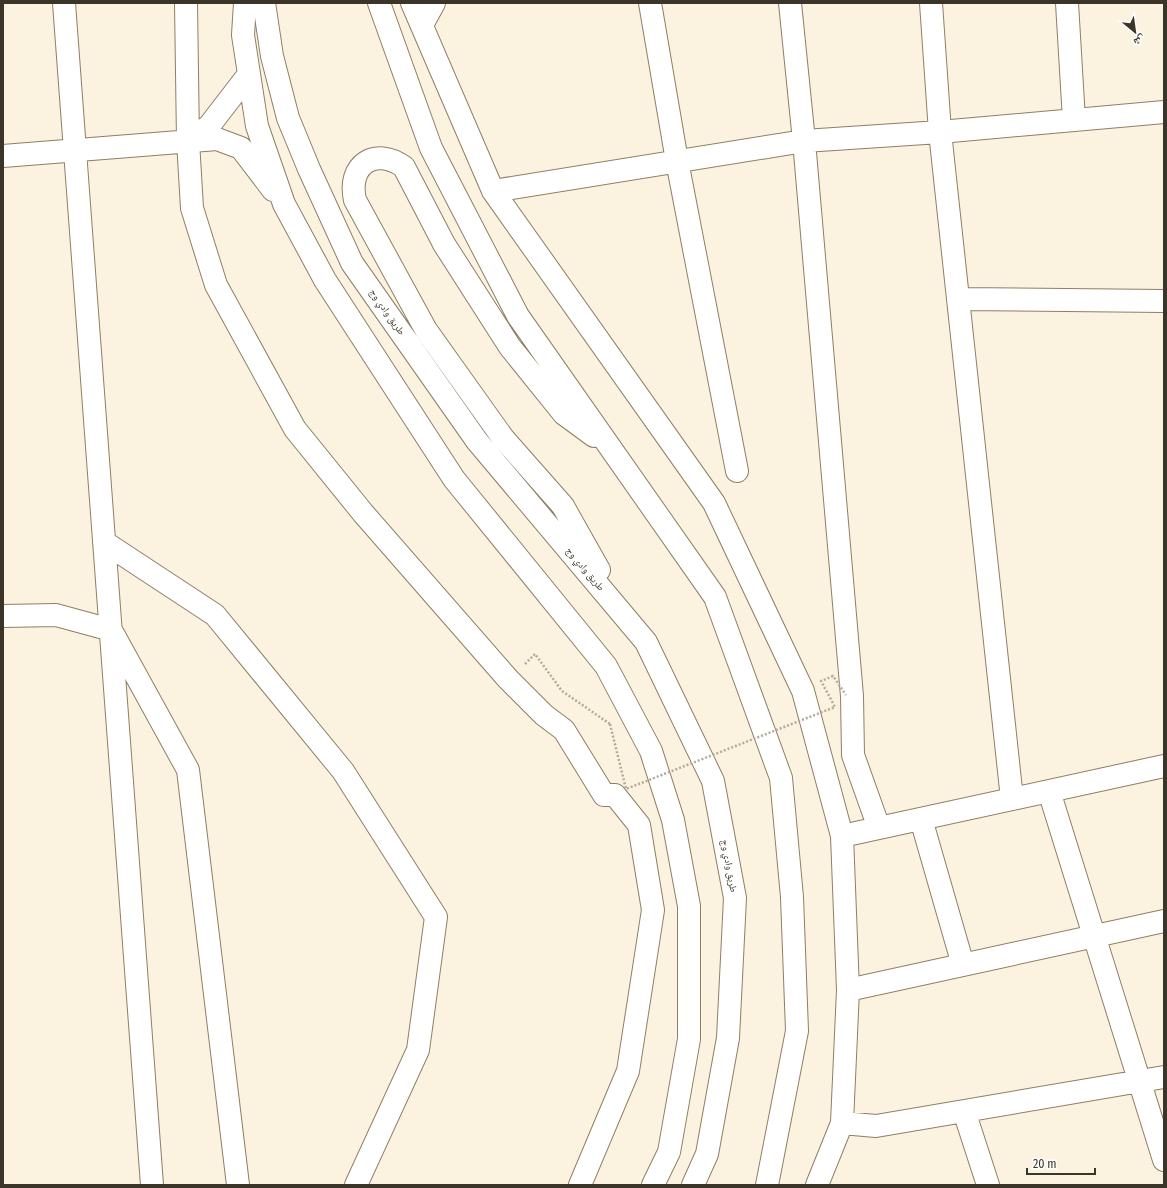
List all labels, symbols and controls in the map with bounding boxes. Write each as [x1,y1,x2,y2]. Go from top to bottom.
north arrow [1115,12,1155,52]
text: ش [1131,31,1148,49]
street label: طريق وادي وج [365,287,408,339]
street label: طريق وادي وج [562,545,607,595]
street label: طريق وادي وج [717,839,740,894]
scale bar [1027,1150,1095,1176]
text: 20 m [1033,1157,1057,1171]

